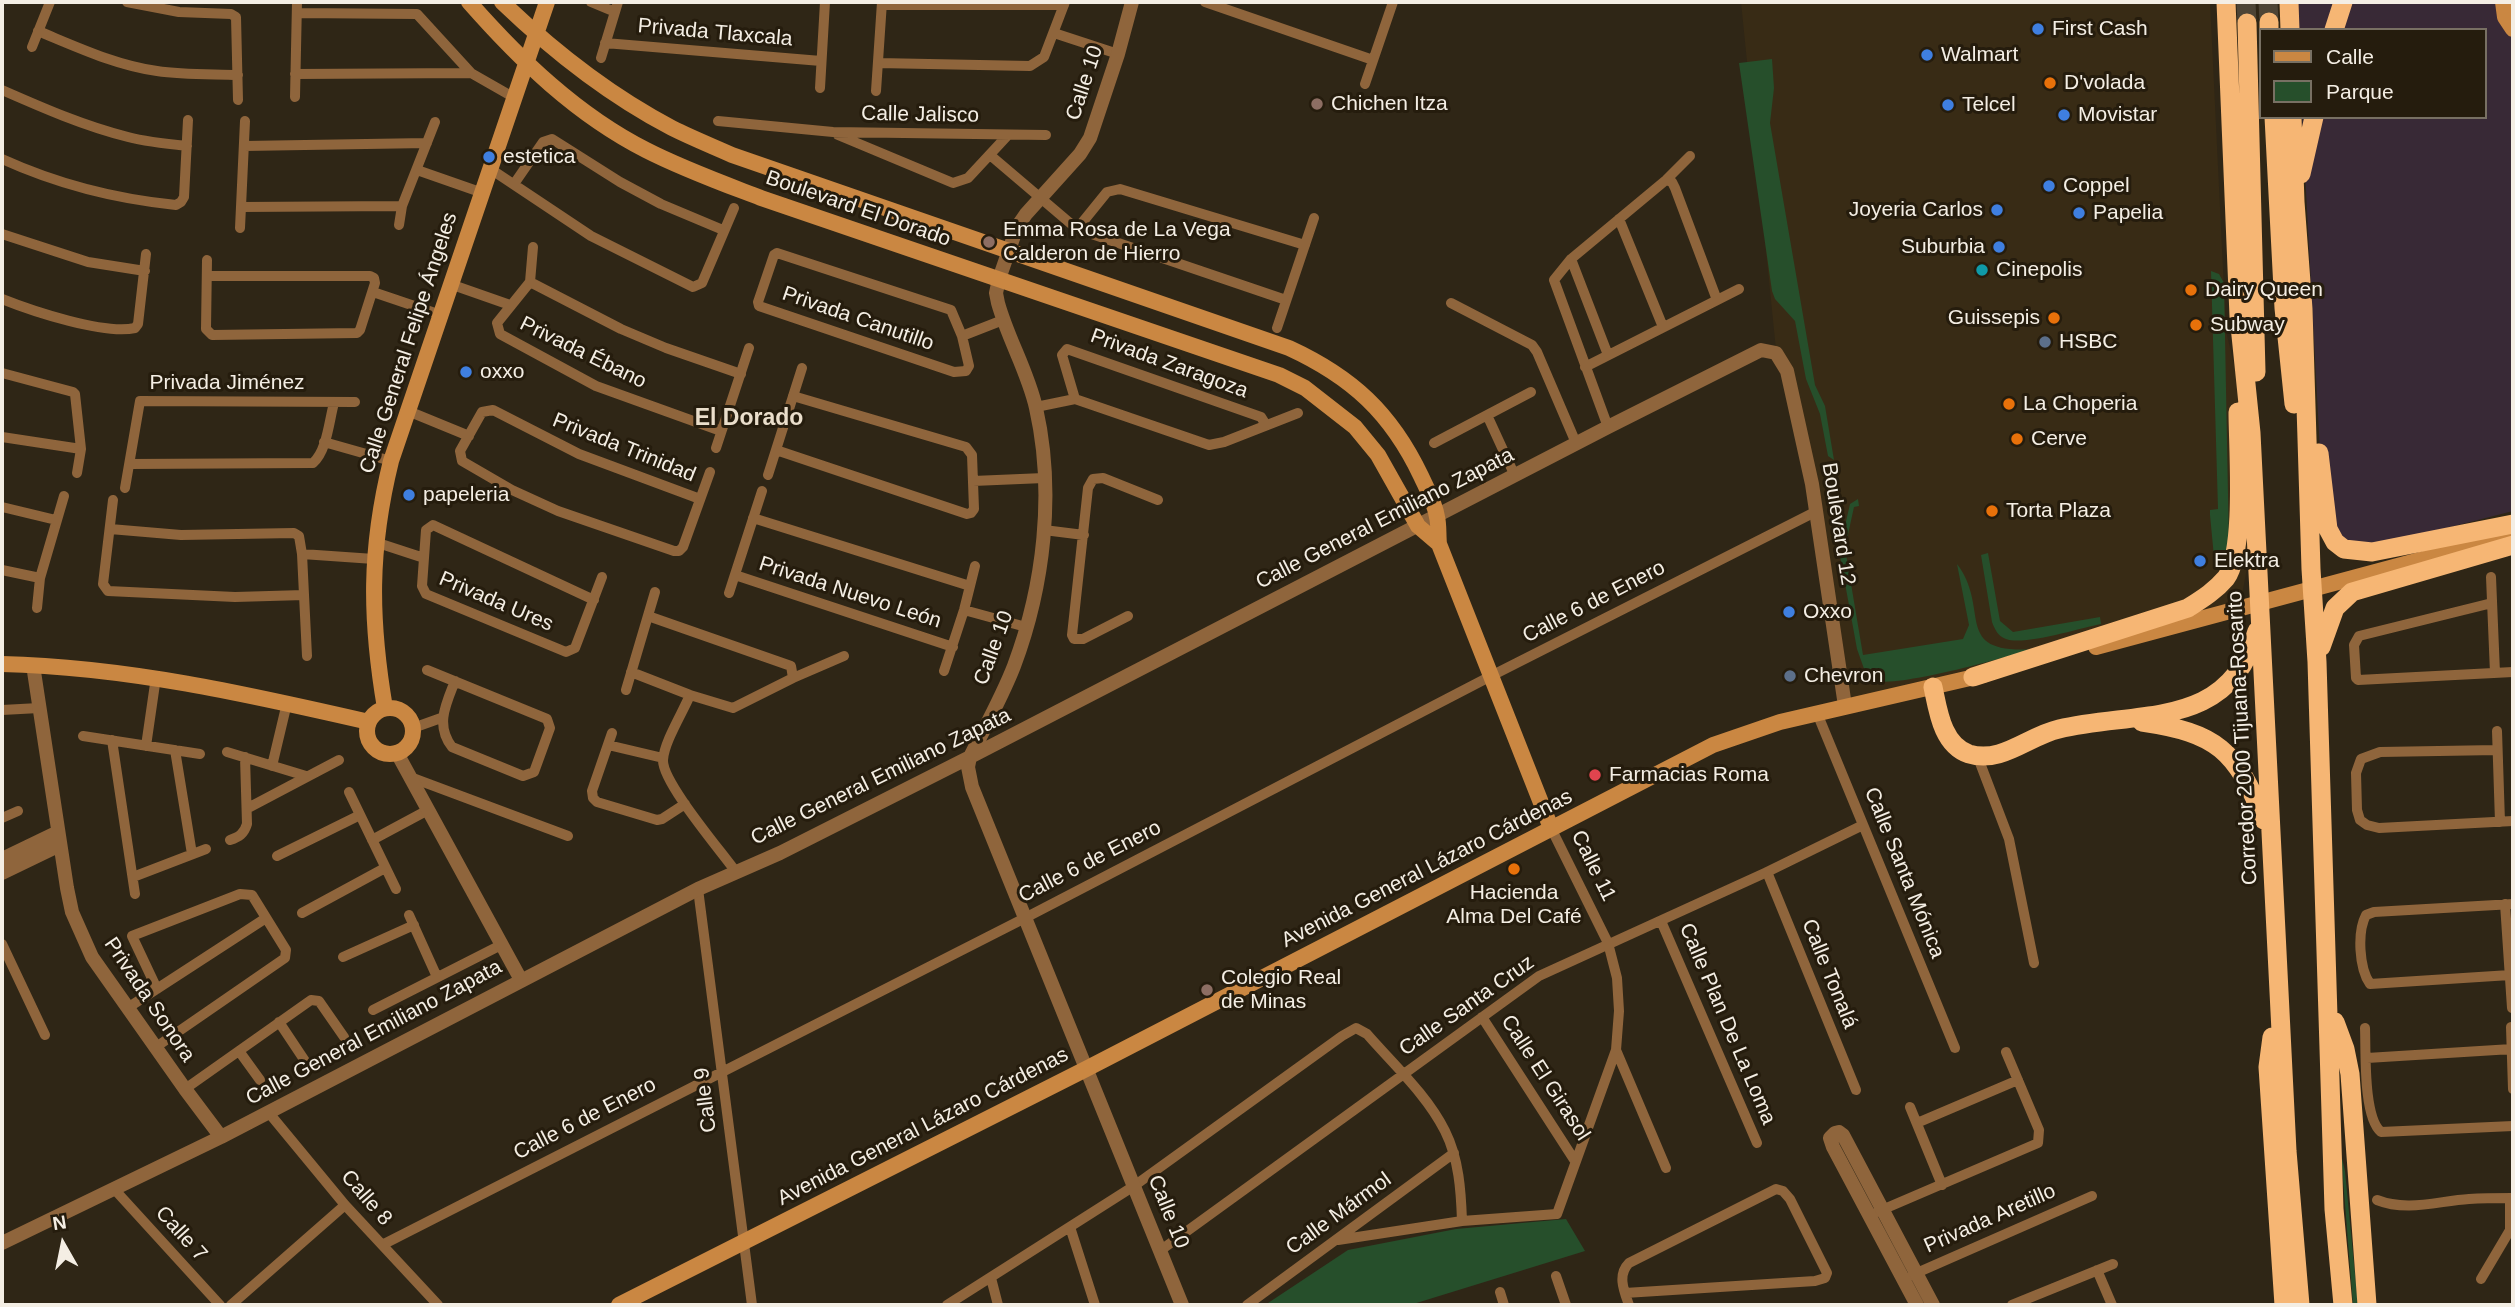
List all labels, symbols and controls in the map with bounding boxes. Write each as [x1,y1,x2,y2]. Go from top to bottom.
street label: Privada Tlaxcala [637,14,793,52]
place label: First Cash [2052,16,2148,42]
marker: First Cash [2030,21,2046,37]
legend [2260,28,2487,119]
street label: Calle 10 [1061,42,1109,124]
place label: Walmart [1941,42,2018,68]
text: Calle [2326,45,2374,68]
marker: Walmart [1919,47,1935,63]
place label: D'volada [2064,70,2145,96]
marker: D'volada [2042,75,2058,91]
text: Parque [2326,80,2394,103]
place label: Chichen Itza [1331,91,1448,117]
place label: Telcel [1962,92,2016,118]
marker: Chichen Itza [1309,96,1325,112]
marker: Telcel [1940,97,1956,113]
street label: Calle Jalisco [861,101,979,129]
place label: Movistar [2078,102,2157,128]
marker: Movistar [2056,107,2072,123]
place label: estetica [503,144,575,170]
marker: estetica [481,149,497,165]
street label: Boulevard El Dorado [762,166,954,252]
place label: Coppel [2063,173,2130,199]
marker: Coppel [2041,178,2057,194]
place label: Joyeria Carlos [1849,197,1983,223]
place label: Papelia [2093,200,2163,226]
marker: Joyeria Carlos [1989,202,2005,218]
marker: Papelia [2071,205,2087,221]
street label: Calle General Felipe Ángeles [355,209,463,477]
place label: Emma Rosa de La Vega Calderon de Hierro [1003,217,1231,267]
marker: Emma Rosa de La Vega Calderon de Hierro [981,234,997,250]
place label: Suburbia [1901,234,1985,260]
marker: Suburbia [1991,239,2007,255]
place label: Cinepolis [1996,257,2082,283]
marker: Cinepolis [1974,262,1990,278]
place label: Dairy Queen [2205,277,2323,303]
street label: Privada Canutillo [779,281,937,357]
marker: Dairy Queen [2183,282,2199,298]
place label: Guissepis [1948,305,2040,331]
marker: Guissepis [2046,310,2062,326]
street label: Privada Ébano [516,311,650,395]
place label: Subway [2210,312,2285,338]
marker: Subway [2188,317,2204,333]
street label: Privada Zaragoza [1087,324,1251,404]
place label: HSBC [2059,329,2117,355]
marker: HSBC [2037,334,2053,350]
place label: oxxo [480,359,524,385]
marker: oxxo [458,364,474,380]
street label: Privada Jiménez [149,370,305,396]
place label: La Choperia [2023,391,2137,417]
marker: La Choperia [2001,396,2017,412]
district label: El Dorado [695,405,803,433]
street label: Privada Trinidad [549,408,699,488]
place label: Cerve [2031,426,2087,452]
marker: Cerve [2009,431,2025,447]
street label: Calle General Emiliano Zapata [1252,443,1518,595]
street label: Boulevard 12 [1816,461,1860,587]
place label: papeleria [423,482,509,508]
marker: papeleria [401,487,417,503]
place label: Torta Plaza [2006,498,2111,524]
marker: Torta Plaza [1984,503,2000,519]
place label: Elektra [2214,548,2279,574]
street label: Privada Nuevo León [756,552,944,634]
marker: Elektra [2192,553,2208,569]
street label: Calle 6 de Enero [1519,555,1669,649]
street label: Privada Ures [435,567,557,637]
street label: Corredor 2000 Tijuana-Rosarito [2223,590,2263,886]
place label: Oxxo [1803,599,1852,625]
marker: Oxxo [1781,604,1797,620]
street label: Calle 10 [969,607,1019,689]
place label: Chevron [1804,663,1883,689]
marker: Chevron [1782,668,1798,684]
street label: Calle General Emiliano Zapata [747,703,1015,851]
place label: Farmacias Roma [1609,762,1769,788]
marker: Farmacias Roma [1587,767,1603,783]
street label: Avenida General Lázaro Cárdenas [1277,784,1577,954]
street label: Calle Santa Mónica [1858,784,1950,962]
street label: Calle 6 de Enero [1015,815,1165,909]
street label: Calle 11 [1565,827,1621,905]
marker: Hacienda Alma Del Café [1506,861,1522,877]
place label: Hacienda Alma Del Café [1446,880,1582,930]
street label: Calle Tonalá [1796,916,1862,1032]
street label: Calle Plan De La Loma [1673,920,1781,1128]
street label: Privada Sonora [98,933,200,1067]
street label: Calle Santa Cruz [1395,950,1539,1062]
street label: Calle General Emiliano Zapata [242,955,506,1111]
place label: Colegio Real de Minas [1221,965,1341,1015]
marker: Colegio Real de Minas [1199,982,1215,998]
street label: Calle El Girasol [1495,1010,1595,1146]
street label: Avenida General Lázaro Cárdenas [773,1042,1073,1212]
street label: Calle 9 [690,1066,722,1134]
street label: Calle 6 de Enero [510,1072,660,1166]
street label: Calle 8 [335,1165,397,1231]
street label: Calle Mármol [1282,1167,1396,1261]
street label: Calle 10 [1142,1172,1194,1252]
street label: Privada Aretillo [1920,1179,2060,1259]
street label: Calle 7 [150,1201,212,1267]
north arrow [28,1209,98,1279]
text: N [51,1211,68,1234]

